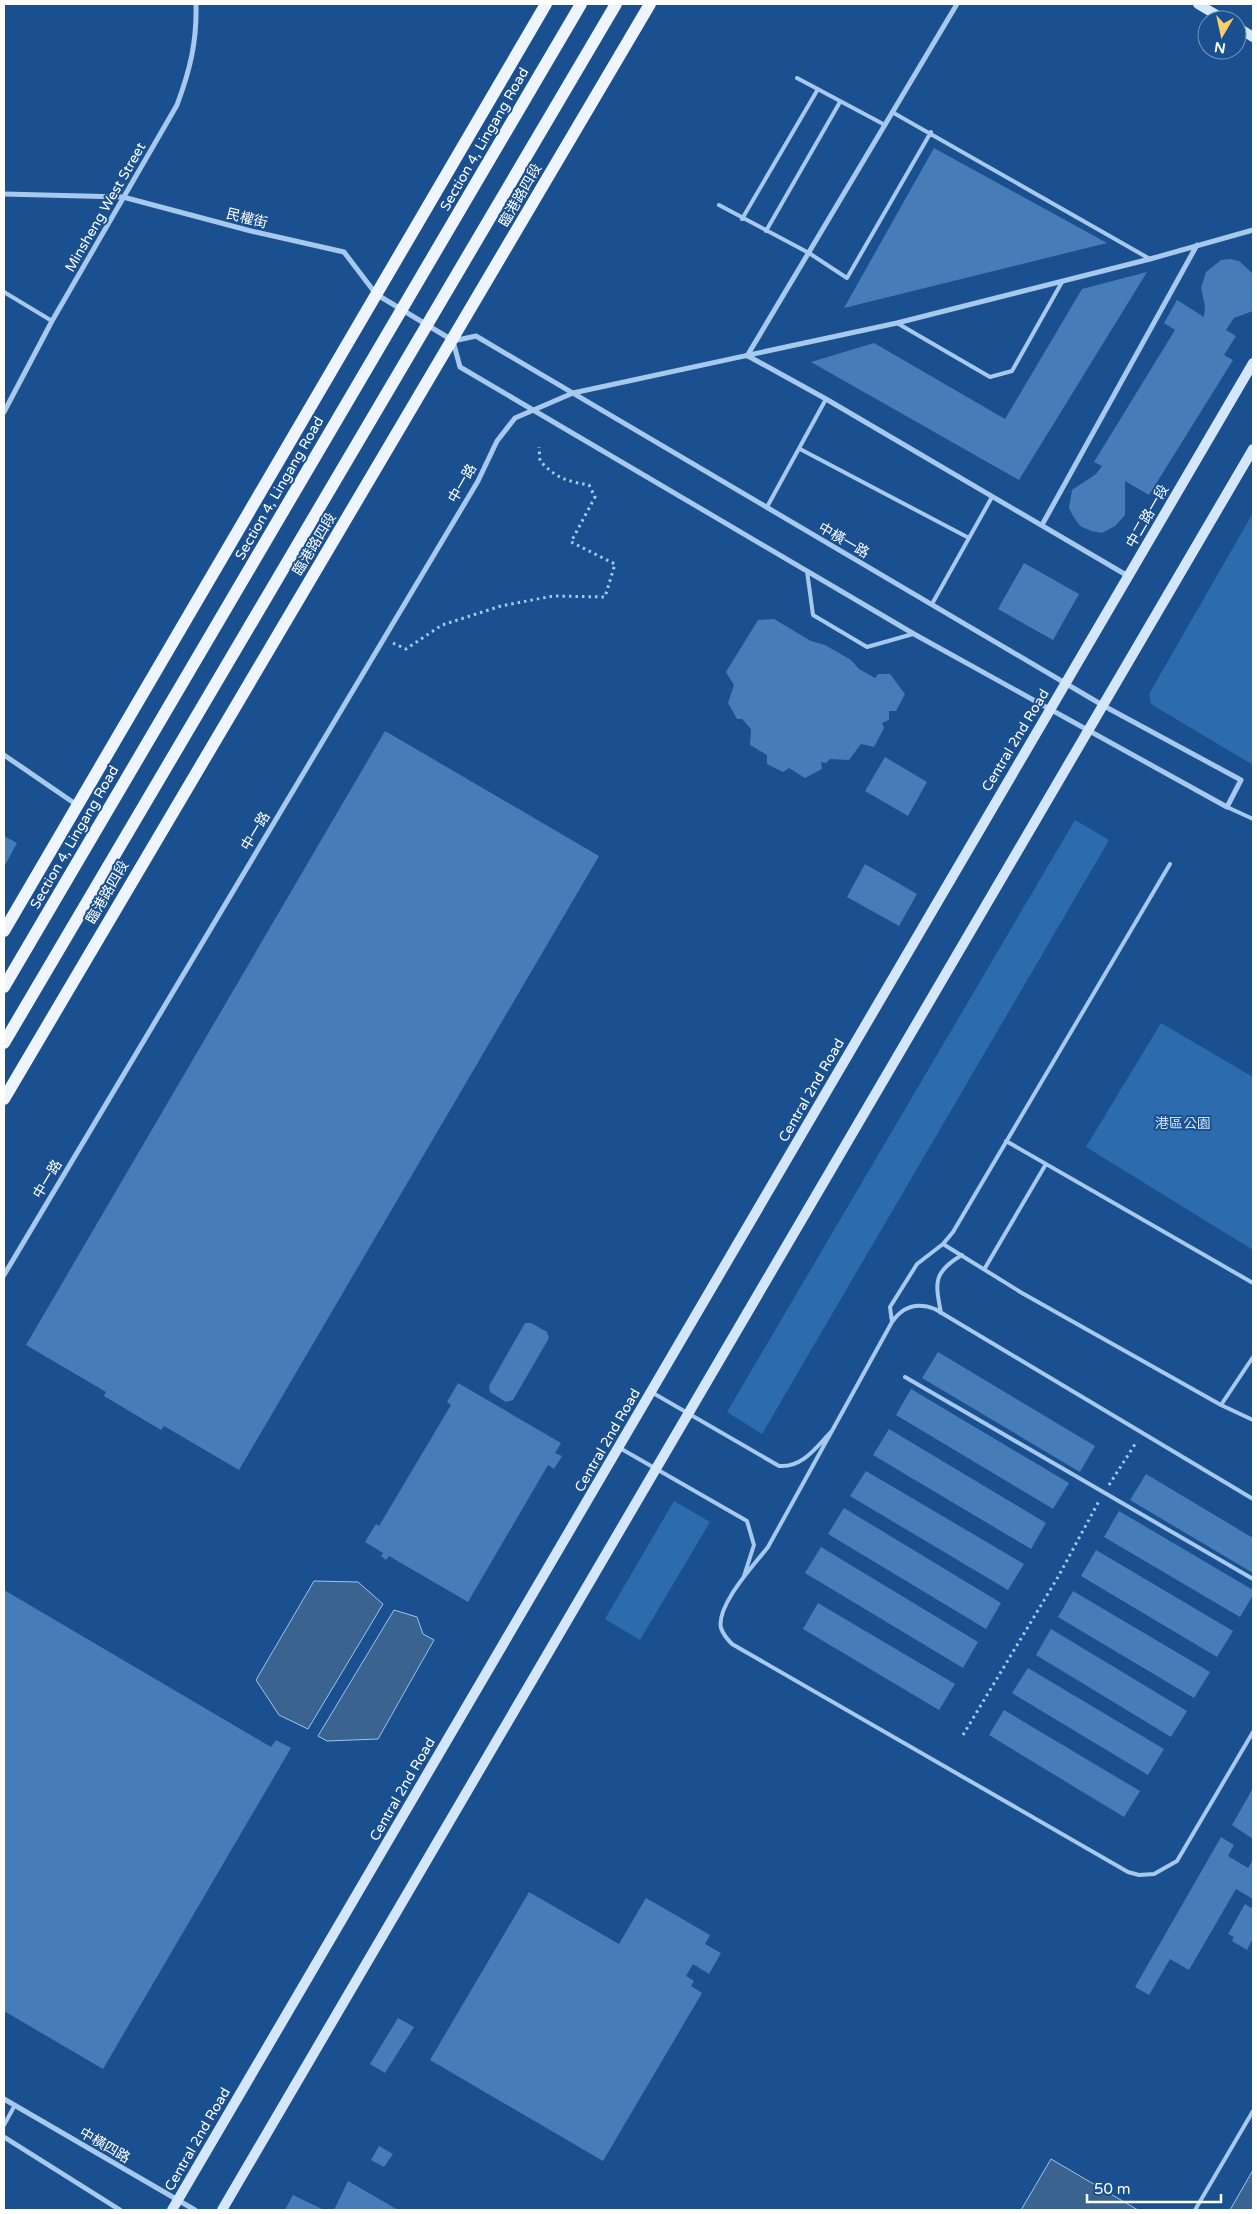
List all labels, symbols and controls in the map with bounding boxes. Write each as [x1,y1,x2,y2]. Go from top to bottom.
north arrow [1197,10,1247,60]
text: N [1213,38,1227,57]
street label: Section 4, Lingang Road [436,65,532,214]
street label: Minsheng West Street [61,139,150,275]
street label: 臨港路四段 [496,161,545,230]
street label: 民權街 [224,205,269,232]
street label: Section 4, Lingang Road [231,414,327,563]
street label: 中一路 [445,461,480,506]
street label: 中二路一段 [1123,482,1172,551]
street label: 臨港路四段 [289,510,340,579]
street label: 中橫一路 [815,519,872,562]
street label: Central 2nd Road [978,686,1053,795]
street label: Section 4, Lingang Road [26,763,122,912]
street label: 中一路 [237,809,274,854]
street label: 臨港路四段 [83,858,132,927]
street label: Central 2nd Road [775,1036,848,1145]
park label: 港區公園 [1155,1115,1211,1132]
street label: 中一路 [29,1157,66,1202]
street label: Central 2nd Road [571,1386,644,1495]
street label: Central 2nd Road [366,1735,439,1844]
street label: Central 2nd Road [161,2085,234,2194]
street label: 中橫四路 [76,2124,133,2167]
scale bar [1087,2172,1221,2204]
text: 50 m [1094,2180,1131,2198]

